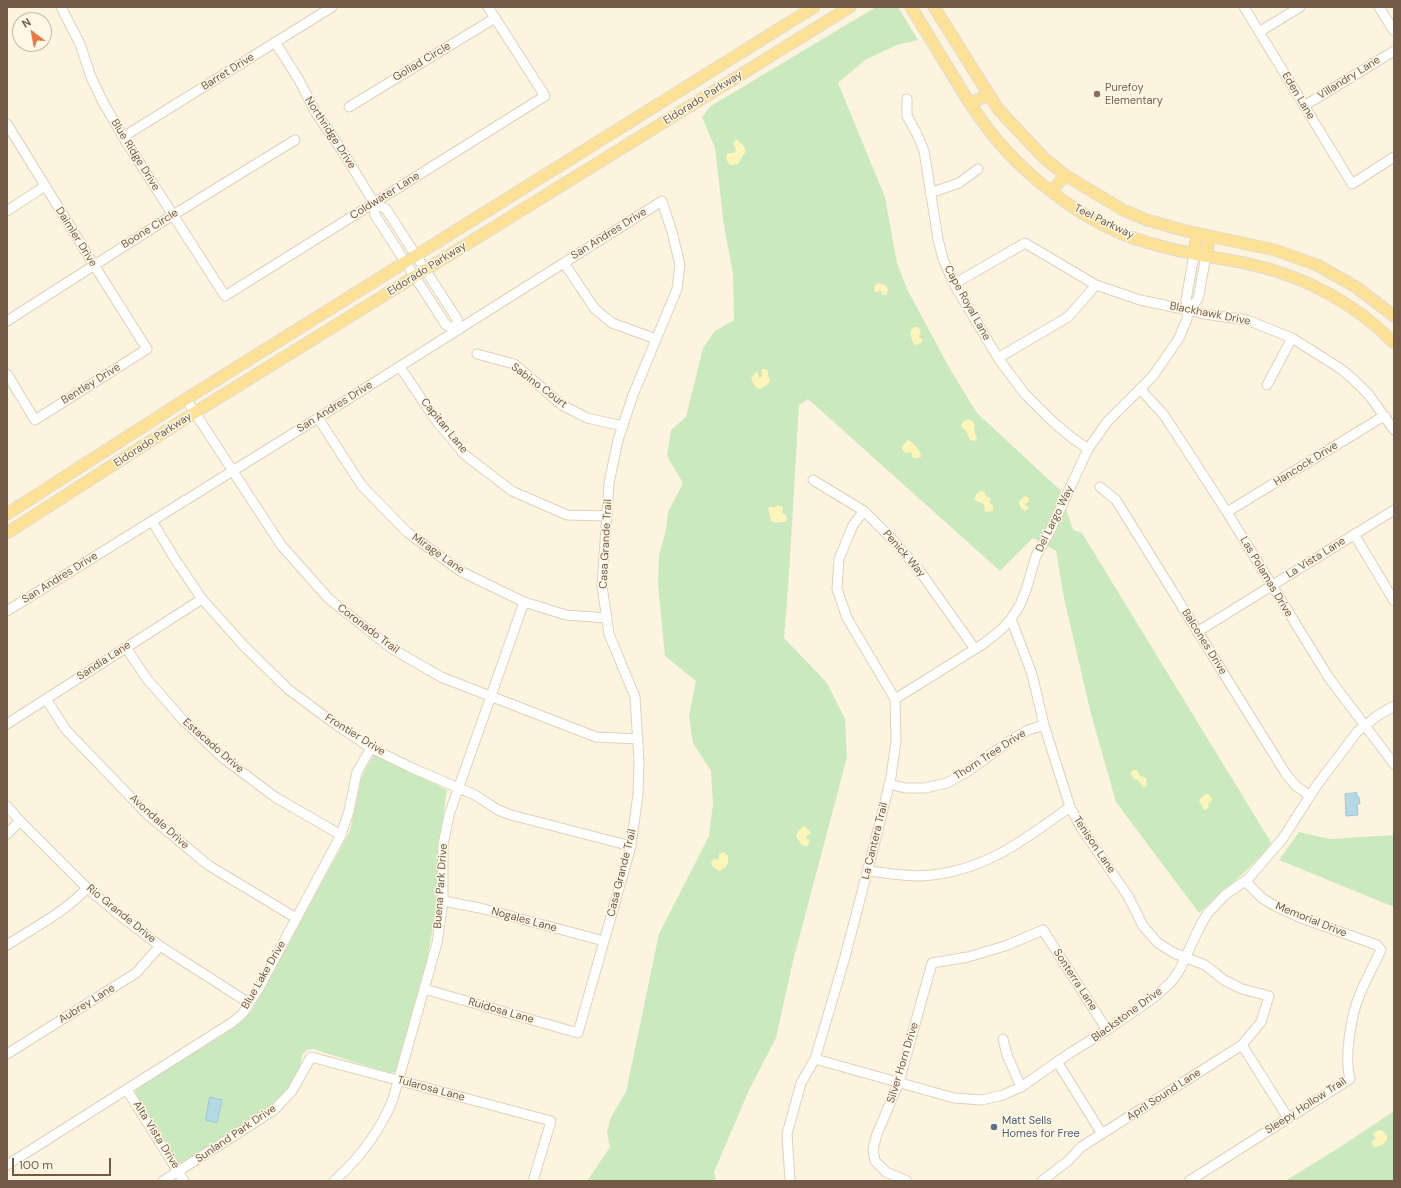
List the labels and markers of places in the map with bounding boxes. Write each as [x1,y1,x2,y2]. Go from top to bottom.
place label: Purefoy Elementary [1105,81,1163,107]
marker: Purefoy Elementary [1092,89,1102,99]
place label: Matt Sells Homes for Free [1002,1114,1080,1140]
marker: Matt Sells Homes for Free [989,1122,999,1132]

